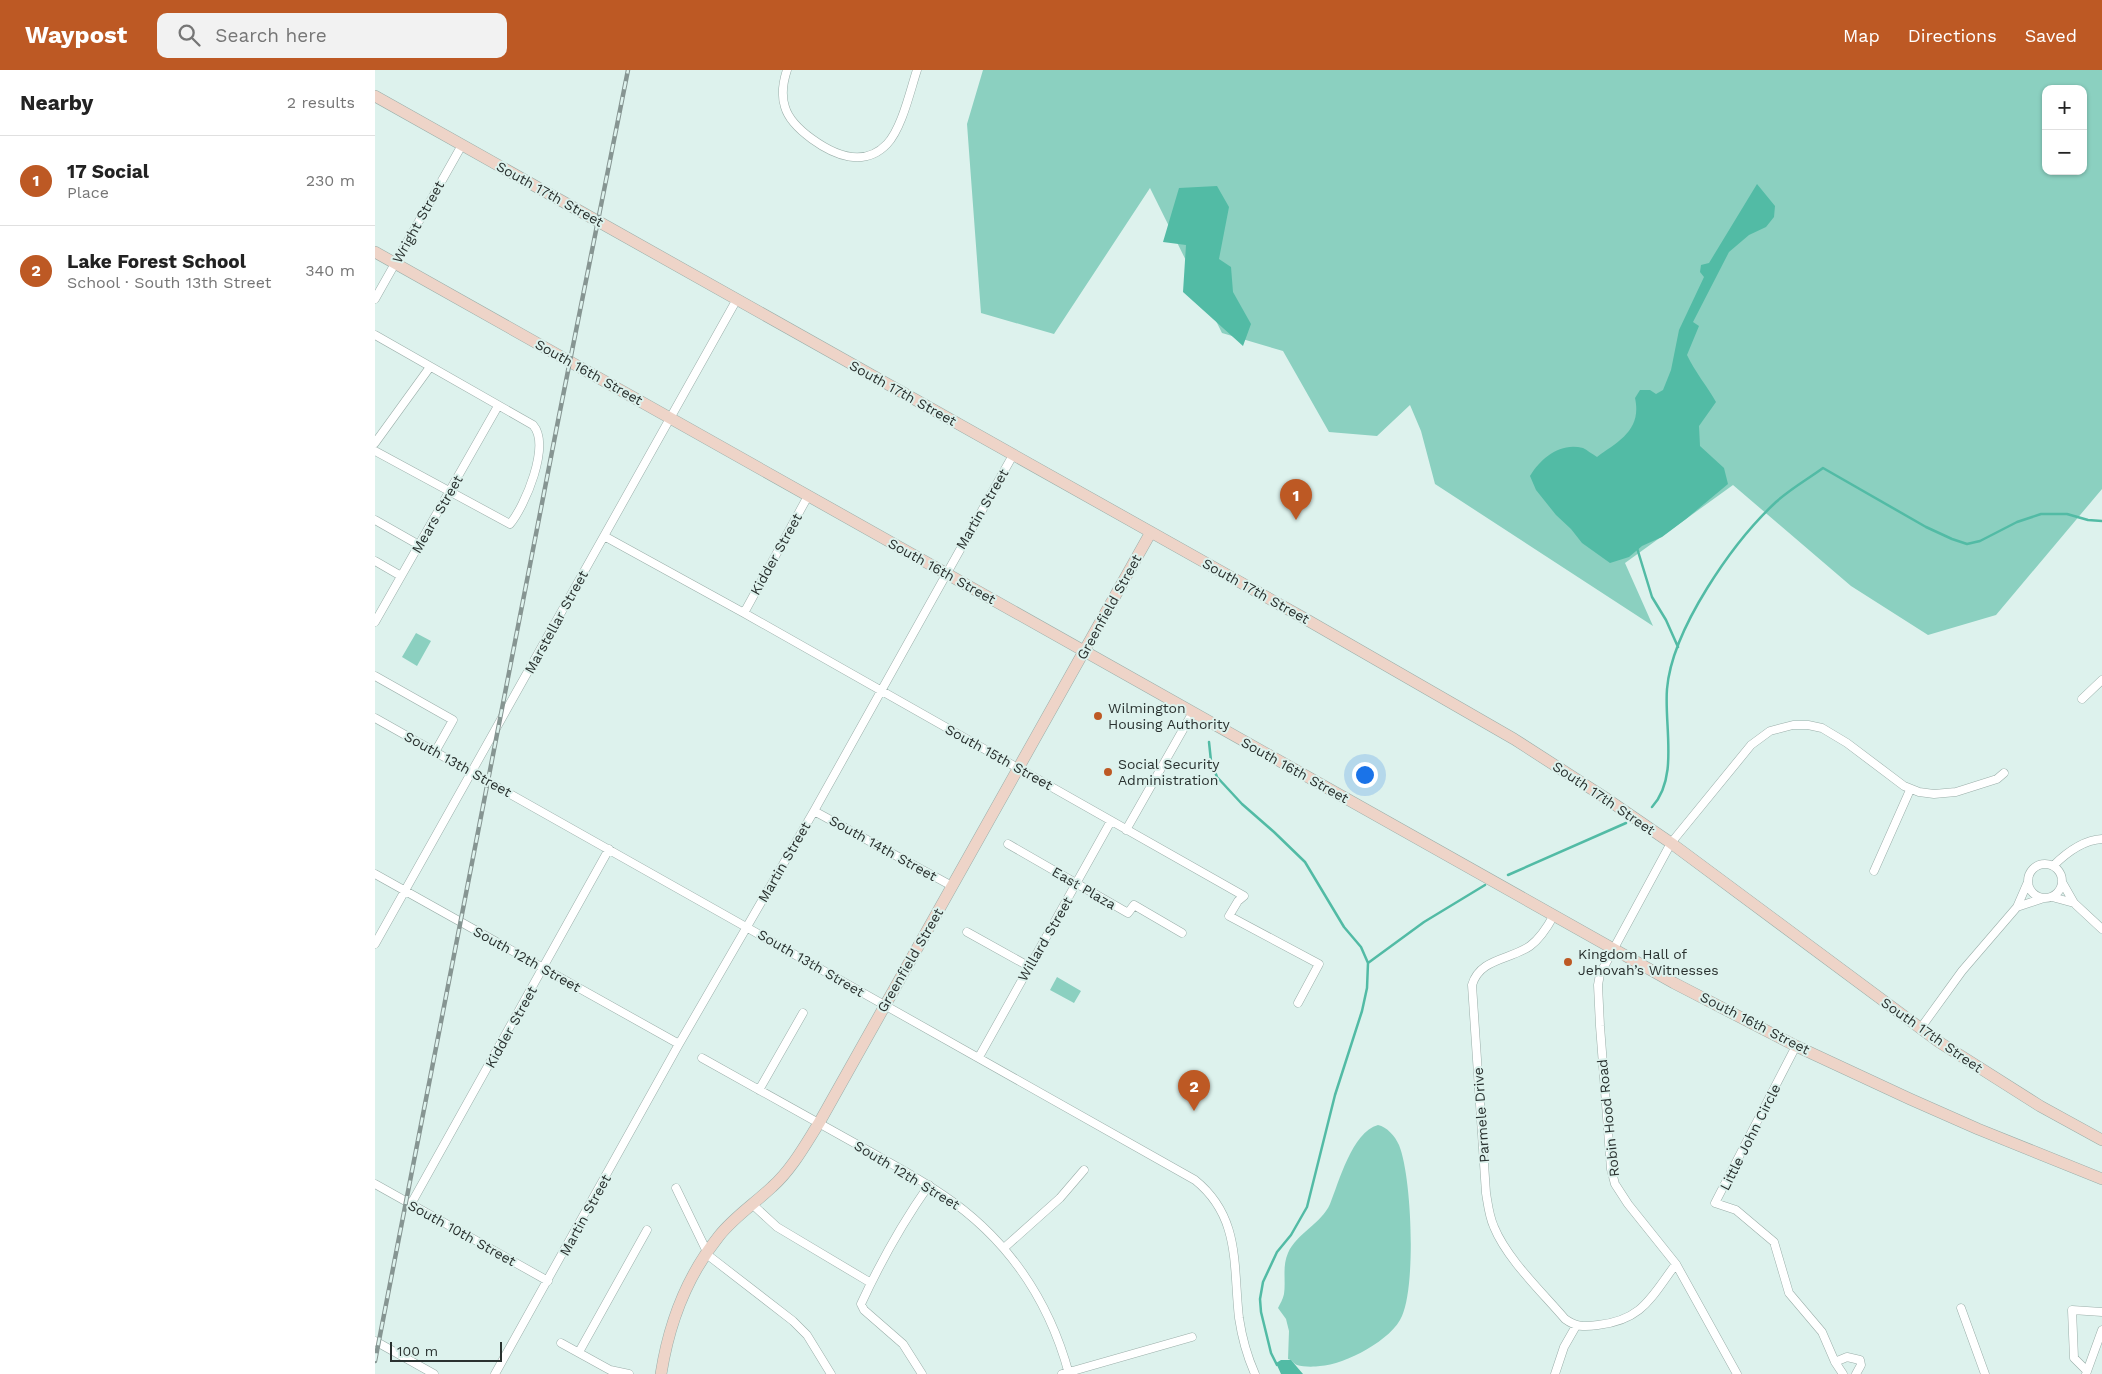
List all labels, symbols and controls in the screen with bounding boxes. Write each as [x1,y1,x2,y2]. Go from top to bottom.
search box [157,13,507,58]
text: Waypost [25,21,127,49]
icon: search [175,21,203,49]
text: Search here [215,24,327,47]
text: Map [1843,25,1880,46]
text: Directions [1908,25,1997,46]
text: Saved [2025,25,2077,46]
map controls [2042,85,2087,175]
button: + [2042,85,2087,130]
text: Nearby [20,90,93,115]
text: 2 results [287,93,355,112]
button: − [2042,130,2087,175]
street label: South 17th Street [494,158,606,230]
text: 17 Social [67,160,149,183]
text: 1 [33,171,39,190]
text: 230 m [306,171,355,190]
street label: Wright Street [389,178,447,266]
text: Place [67,183,109,202]
text: Lake Forest School [67,250,246,273]
text: 2 [31,261,41,280]
text: 340 m [305,261,355,280]
text: School · South 13th Street [67,273,271,292]
street label: South 16th Street [532,336,646,408]
street label: South 17th Street [847,357,959,429]
street label: Martin Street [953,466,1012,552]
street label: Mears Street [408,472,466,556]
pin: 1 [1280,479,1312,520]
street label: Kidder Street [747,510,805,598]
street label: South 16th Street [885,535,999,607]
street label: Greenfield Street [1073,552,1145,662]
street label: South 17th Street [1200,555,1312,627]
street label: Marstellar Street [521,568,591,676]
place label: Wilmington Housing Authority [1108,700,1231,732]
marker: Wilmington Housing Authority [1092,710,1104,722]
street label: South 15th Street [943,721,1056,793]
street label: South 13th Street [402,728,515,800]
street label: South 16th Street [1238,734,1352,806]
place label: Social Security Administration [1118,756,1220,788]
street label: South 17th Street [1550,758,1658,838]
your location [1352,762,1378,788]
marker: Social Security Administration [1102,766,1114,778]
street label: South 14th Street [826,812,940,884]
street label: Martin Street [755,819,814,905]
street label: East Plaza [1049,863,1119,913]
street label: Willard Street [1014,894,1076,984]
street label: Greenfield Street [874,905,946,1015]
street label: South 12th Street [471,923,584,995]
street label: South 13th Street [755,926,867,1000]
place label: Kingdom Hall of Jehovah’s Witnesses [1578,946,1719,978]
marker: Kingdom Hall of Jehovah’s Witnesses [1562,956,1574,968]
street label: Kidder Street [482,983,540,1071]
street label: South 16th Street [1698,989,1812,1058]
street label: South 17th Street [1878,994,1986,1076]
street label: Robin Hood Road [1594,1058,1622,1178]
street label: Parmele Drive [1470,1067,1492,1163]
pin: 2 [1178,1070,1210,1111]
street label: Little John Circle [1716,1081,1784,1193]
street label: South 12th Street [851,1137,963,1213]
street label: Martin Street [556,1172,614,1258]
street label: South 10th Street [405,1197,519,1269]
scale bar [390,1339,503,1362]
text: 100 m [397,1343,438,1359]

